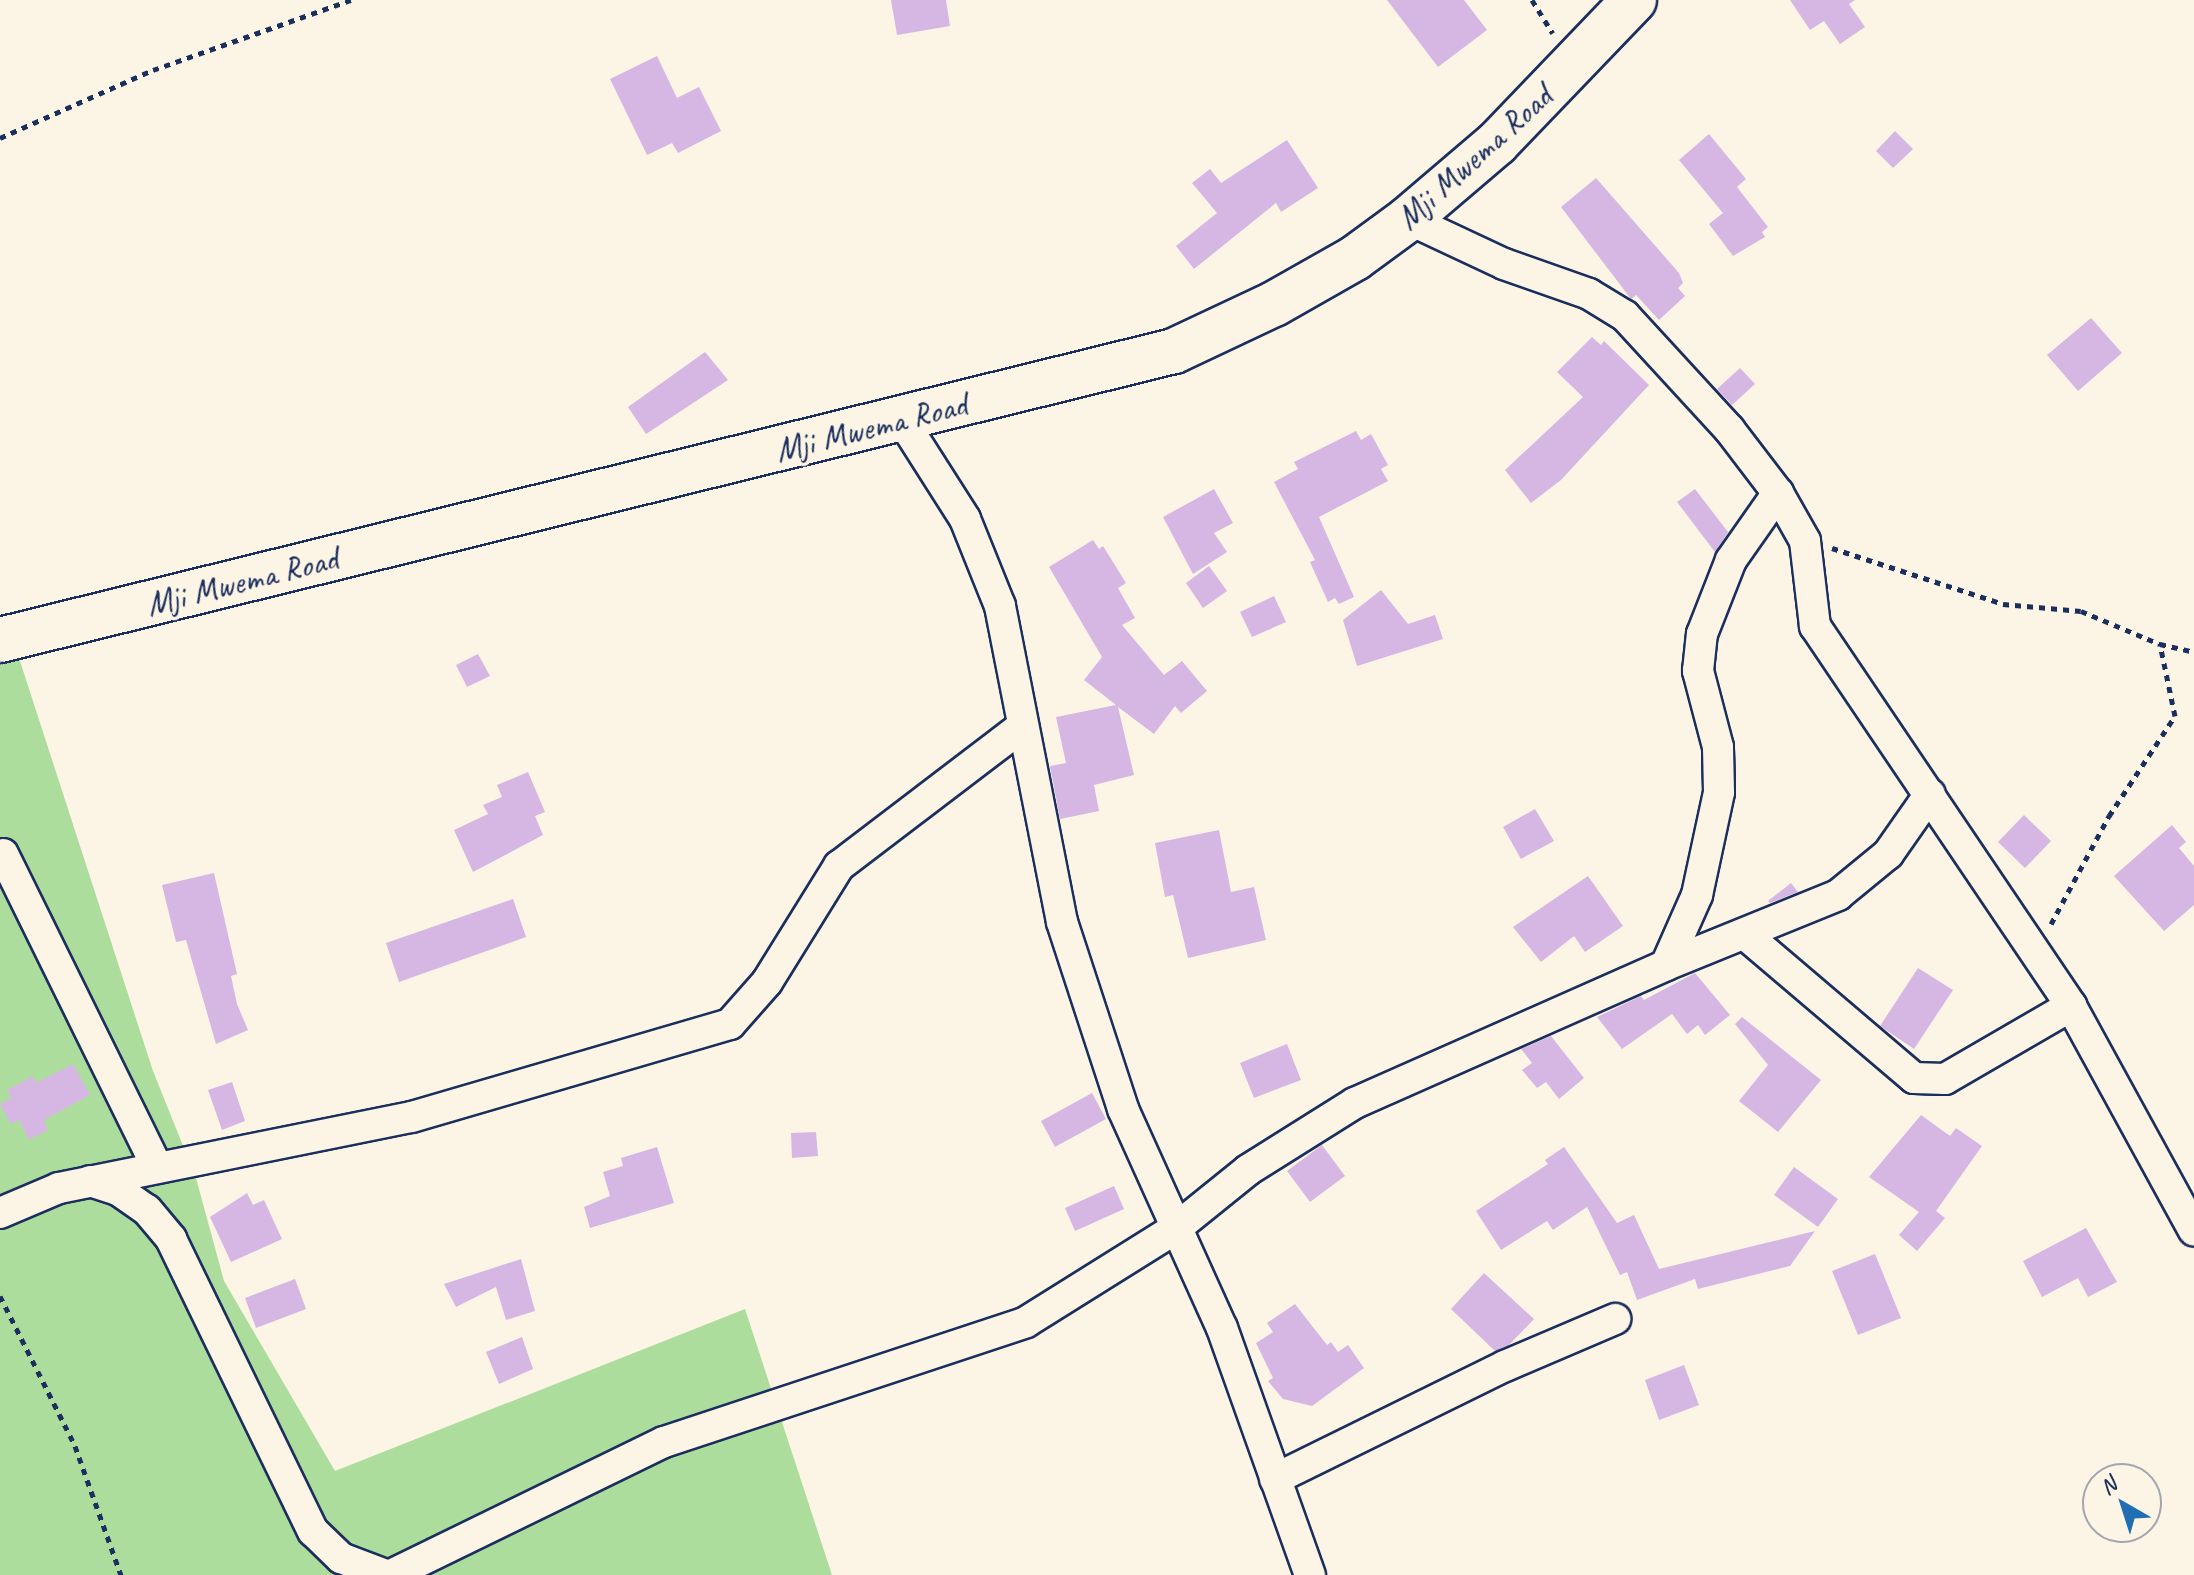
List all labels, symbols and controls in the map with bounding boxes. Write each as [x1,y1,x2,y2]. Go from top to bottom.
street label: Mji Mwema Road [1387,75,1561,239]
street label: Mji Mwema Road [770,383,972,471]
street label: Mji Mwema Road [141,537,343,625]
north arrow [2082,1463,2162,1543]
text: N [2094,1471,2122,1501]

